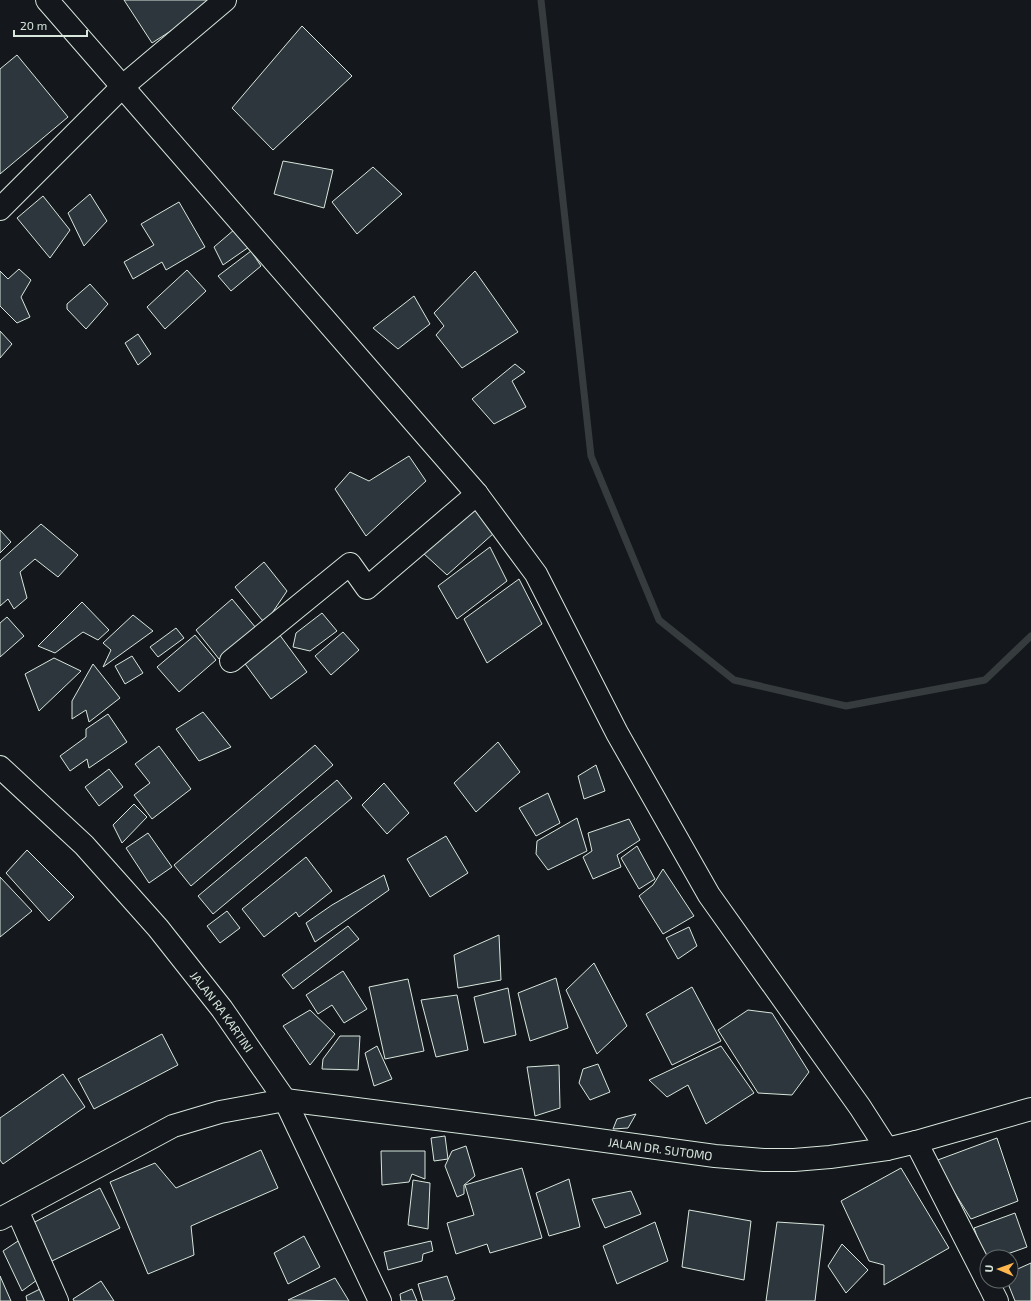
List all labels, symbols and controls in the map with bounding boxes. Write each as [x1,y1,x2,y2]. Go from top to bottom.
scale bar [14,12,87,38]
text: 20 m [20,18,47,32]
street label: JALAN RA KARTINI [188,968,257,1055]
street label: JALAN DR. SUTOMO [607,1134,713,1163]
north arrow [979,1249,1019,1289]
text: U [982,1265,995,1273]

